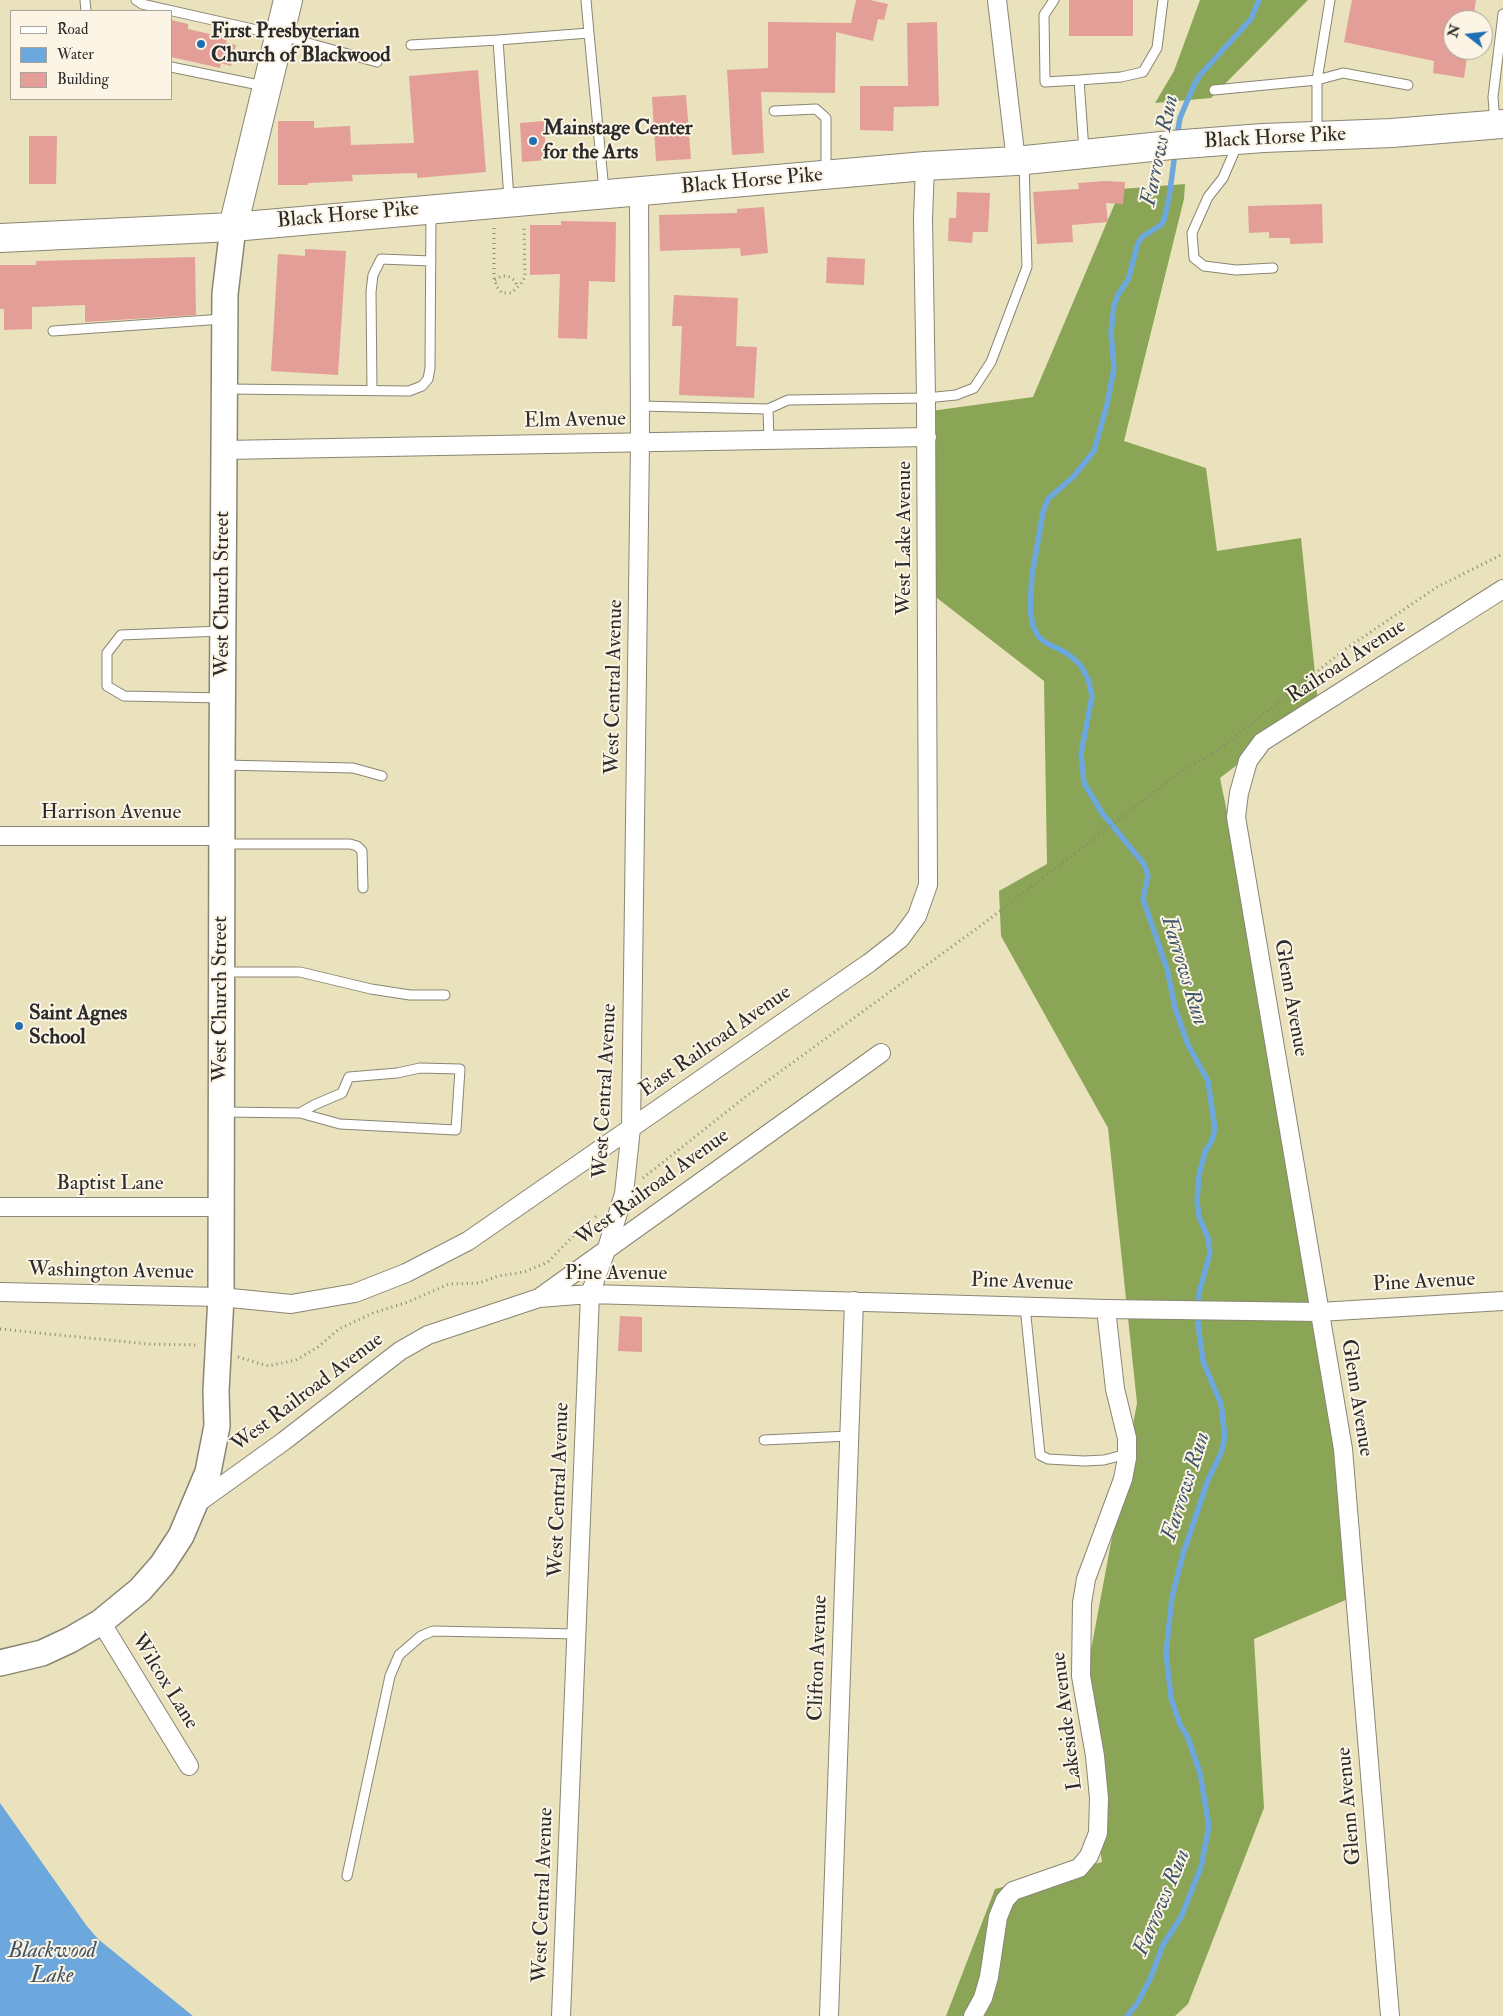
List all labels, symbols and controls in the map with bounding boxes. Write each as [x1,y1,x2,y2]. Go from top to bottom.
legend [10,10,172,100]
north arrow [1443,10,1493,60]
place label: First Presbyterian Church of Blackwood [211,19,390,69]
text: Road [57,20,88,39]
text: N [1444,23,1464,39]
marker: First Presbyterian Church of Blackwood [195,38,207,50]
text: Water [57,45,94,64]
text: Building [57,70,109,89]
water label: Farrows Run [1136,93,1186,209]
place label: Mainstage Center for the Arts [543,116,693,166]
street label: Black Horse Pike [1203,123,1347,155]
marker: Mainstage Center for the Arts [527,135,539,147]
street label: Black Horse Pike [680,163,824,201]
street label: Black Horse Pike [276,197,420,235]
street label: Elm Avenue [524,408,626,434]
street label: West Lake Avenue [892,461,918,615]
street label: West Church Street [210,511,236,677]
street label: West Central Avenue [601,599,629,775]
street label: Railroad Avenue [1283,614,1411,710]
street label: Harrison Avenue [41,800,181,826]
water label: Farrows Run [1154,913,1212,1029]
street label: West Church Street [208,916,234,1082]
street label: Glenn Avenue [1267,937,1313,1059]
street label: East Railroad Avenue [636,980,796,1104]
place label: Saint Agnes School [29,1001,127,1051]
street label: West Central Avenue [589,1003,623,1179]
marker: Saint Agnes School [13,1020,25,1032]
street label: West Railroad Avenue [571,1124,735,1252]
street label: Baptist Lane [56,1171,164,1197]
street label: Washington Avenue [28,1258,194,1286]
street label: Pine Avenue [565,1261,667,1287]
street label: Pine Avenue [1372,1268,1476,1298]
street label: Pine Avenue [970,1269,1074,1297]
street label: West Railroad Avenue [227,1328,389,1458]
street label: Glenn Avenue [1334,1337,1378,1459]
street label: West Central Avenue [544,1402,576,1578]
water label: Farrows Run [1157,1429,1217,1545]
street label: Clifton Avenue [804,1595,834,1721]
street label: Wilcox Lane [125,1630,203,1734]
street label: Lakeside Avenue [1047,1650,1089,1792]
street label: Glenn Avenue [1332,1746,1368,1866]
street label: West Central Avenue [528,1807,560,1983]
water label: Farrows Run [1129,1846,1197,1960]
water label: Blackwood Lake [8,1939,96,1990]

